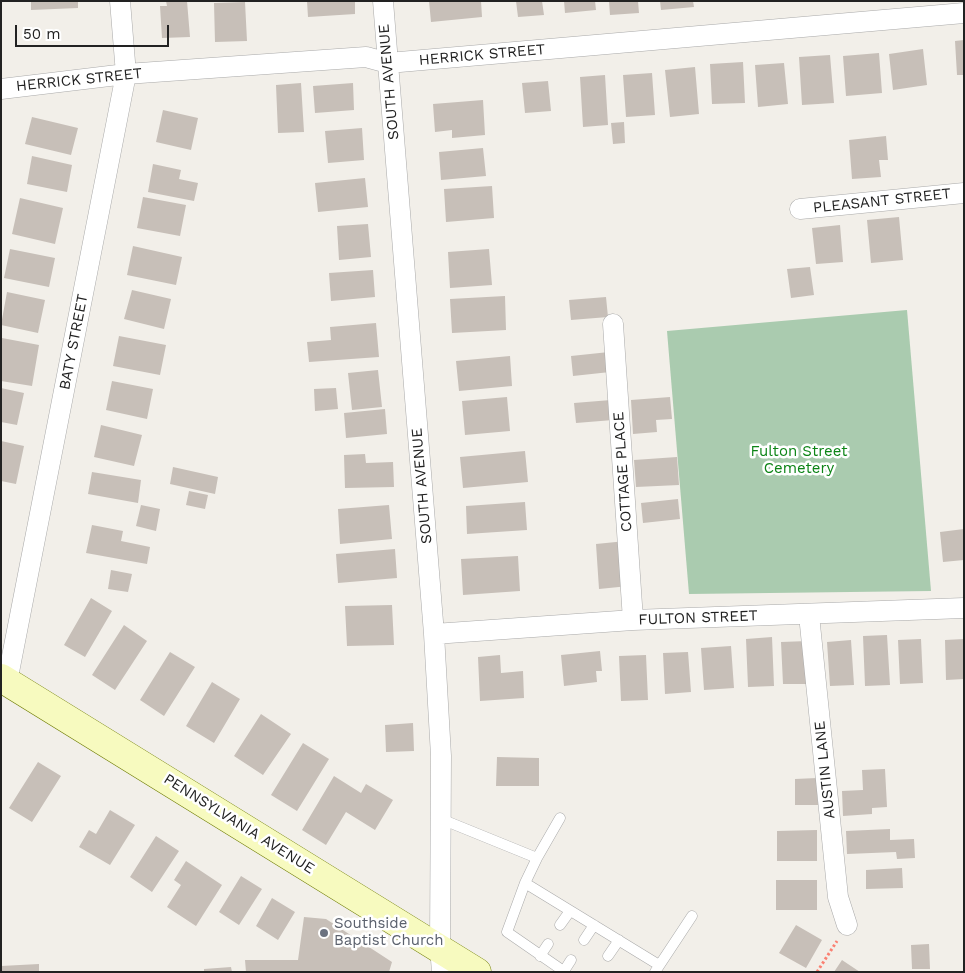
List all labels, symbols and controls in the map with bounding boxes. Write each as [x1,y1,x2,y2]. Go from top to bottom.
scale bar [18,15,171,47]
street label: SOUTH AVENUE [375,23,403,141]
text: 50 m [23,25,60,43]
street label: HERRICK STREET [418,41,546,69]
street label: HERRICK STREET [15,64,143,96]
street label: PLEASANT STREET [812,185,952,217]
street label: BATY STREET [56,293,92,391]
street label: COTTAGE PLACE [610,411,636,533]
street label: SOUTH AVENUE [408,427,436,545]
park label: Fulton Street Cemetery [751,443,847,478]
street label: FULTON STREET [638,607,758,629]
street label: AUSTIN LANE [811,720,839,820]
street label: PENNSYLVANIA AVENUE [160,770,318,878]
place label: Southside Baptist Church [334,915,444,950]
marker: Southside Baptist Church [318,927,330,939]

